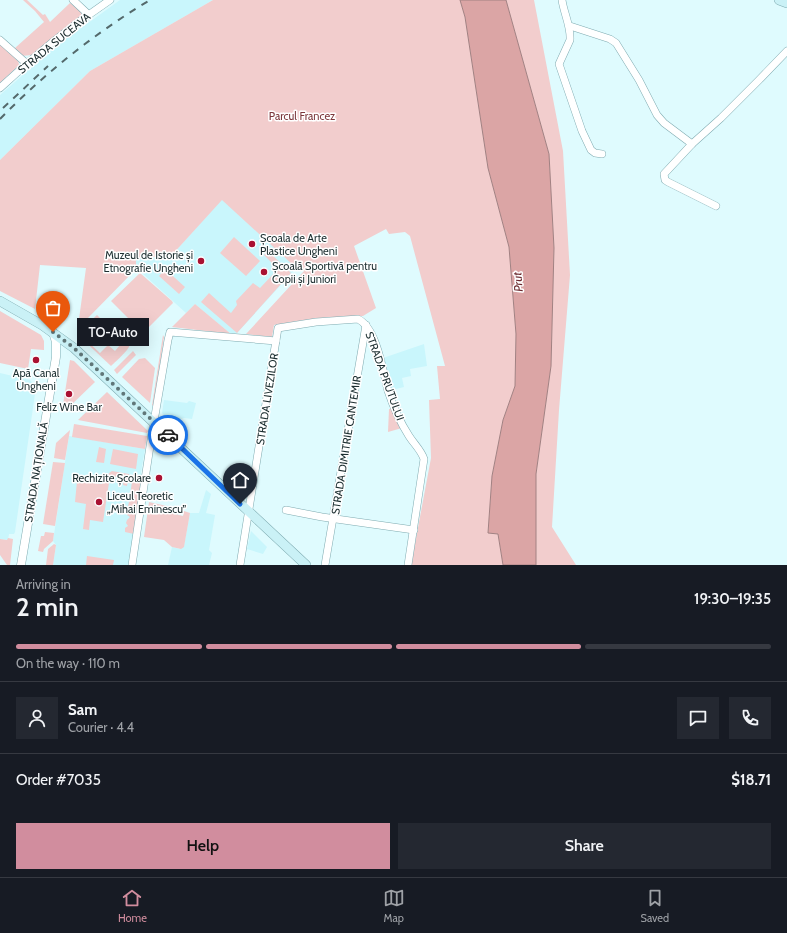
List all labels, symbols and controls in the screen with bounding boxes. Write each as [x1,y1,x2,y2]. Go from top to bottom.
street label: STRADA SUCEAVA [15,9,93,77]
park label: Parcul Francez [269,109,335,123]
place label: Școala de Arte Plastice Ungheni [260,231,337,258]
marker: Școala de Arte Plastice Ungheni [247,239,257,249]
place label: Muzeul de Istorie și Etnografie Ungheni [103,248,193,275]
marker: Muzeul de Istorie și Etnografie Ungheni [196,256,206,266]
place label: Școală Sportivă pentru Copii și Juniori [272,259,377,287]
marker: Școală Sportivă pentru Copii și Juniori [259,267,269,277]
water label: Prut [509,271,526,292]
pin [36,291,70,332]
icon: bag [42,297,64,319]
callout: TO-Auto [77,318,149,346]
text: TO-Auto [89,324,137,340]
street label: STRADA PRUTULUI [362,330,408,422]
street label: STRADA LIVEZILOR [253,352,281,446]
marker: Apă Canal Ungheni [31,355,41,365]
place label: Apă Canal Ungheni [13,366,60,393]
street label: STRADA DIMITRIE CANTEMIR [328,374,364,516]
marker: Feliz Wine Bar [64,389,74,399]
place label: Feliz Wine Bar [36,400,102,414]
courier [148,415,188,455]
street label: STRADA NAȚIONALĂ [21,421,52,523]
icon: car [157,424,179,446]
pin [223,463,257,504]
icon: home [229,469,251,491]
place label: Rechizite Școlare [72,471,151,486]
marker: Rechizite Școlare [154,473,164,483]
place label: Liceul Teoretic „Mihai Eminescu” [107,489,187,516]
marker: Liceul Teoretic „Mihai Eminescu” [94,497,104,507]
text: Arriving in [16,576,71,592]
text: 19:30–19:35 [694,590,771,608]
text: 2 min [16,591,79,623]
text: On the way · 110 m [16,655,120,671]
button: person [16,697,58,739]
button: chat [677,697,719,739]
button: phone [729,697,771,739]
text: Sam [68,701,97,719]
text: Courier · 4.4 [68,719,134,735]
text: Order #7035 [16,771,101,789]
text: $18.71 [731,771,771,789]
button: Help [16,823,390,869]
button: Share [398,823,771,869]
tab: Home [118,887,147,925]
tab: Map [383,887,405,925]
tab: Saved [641,887,669,925]

